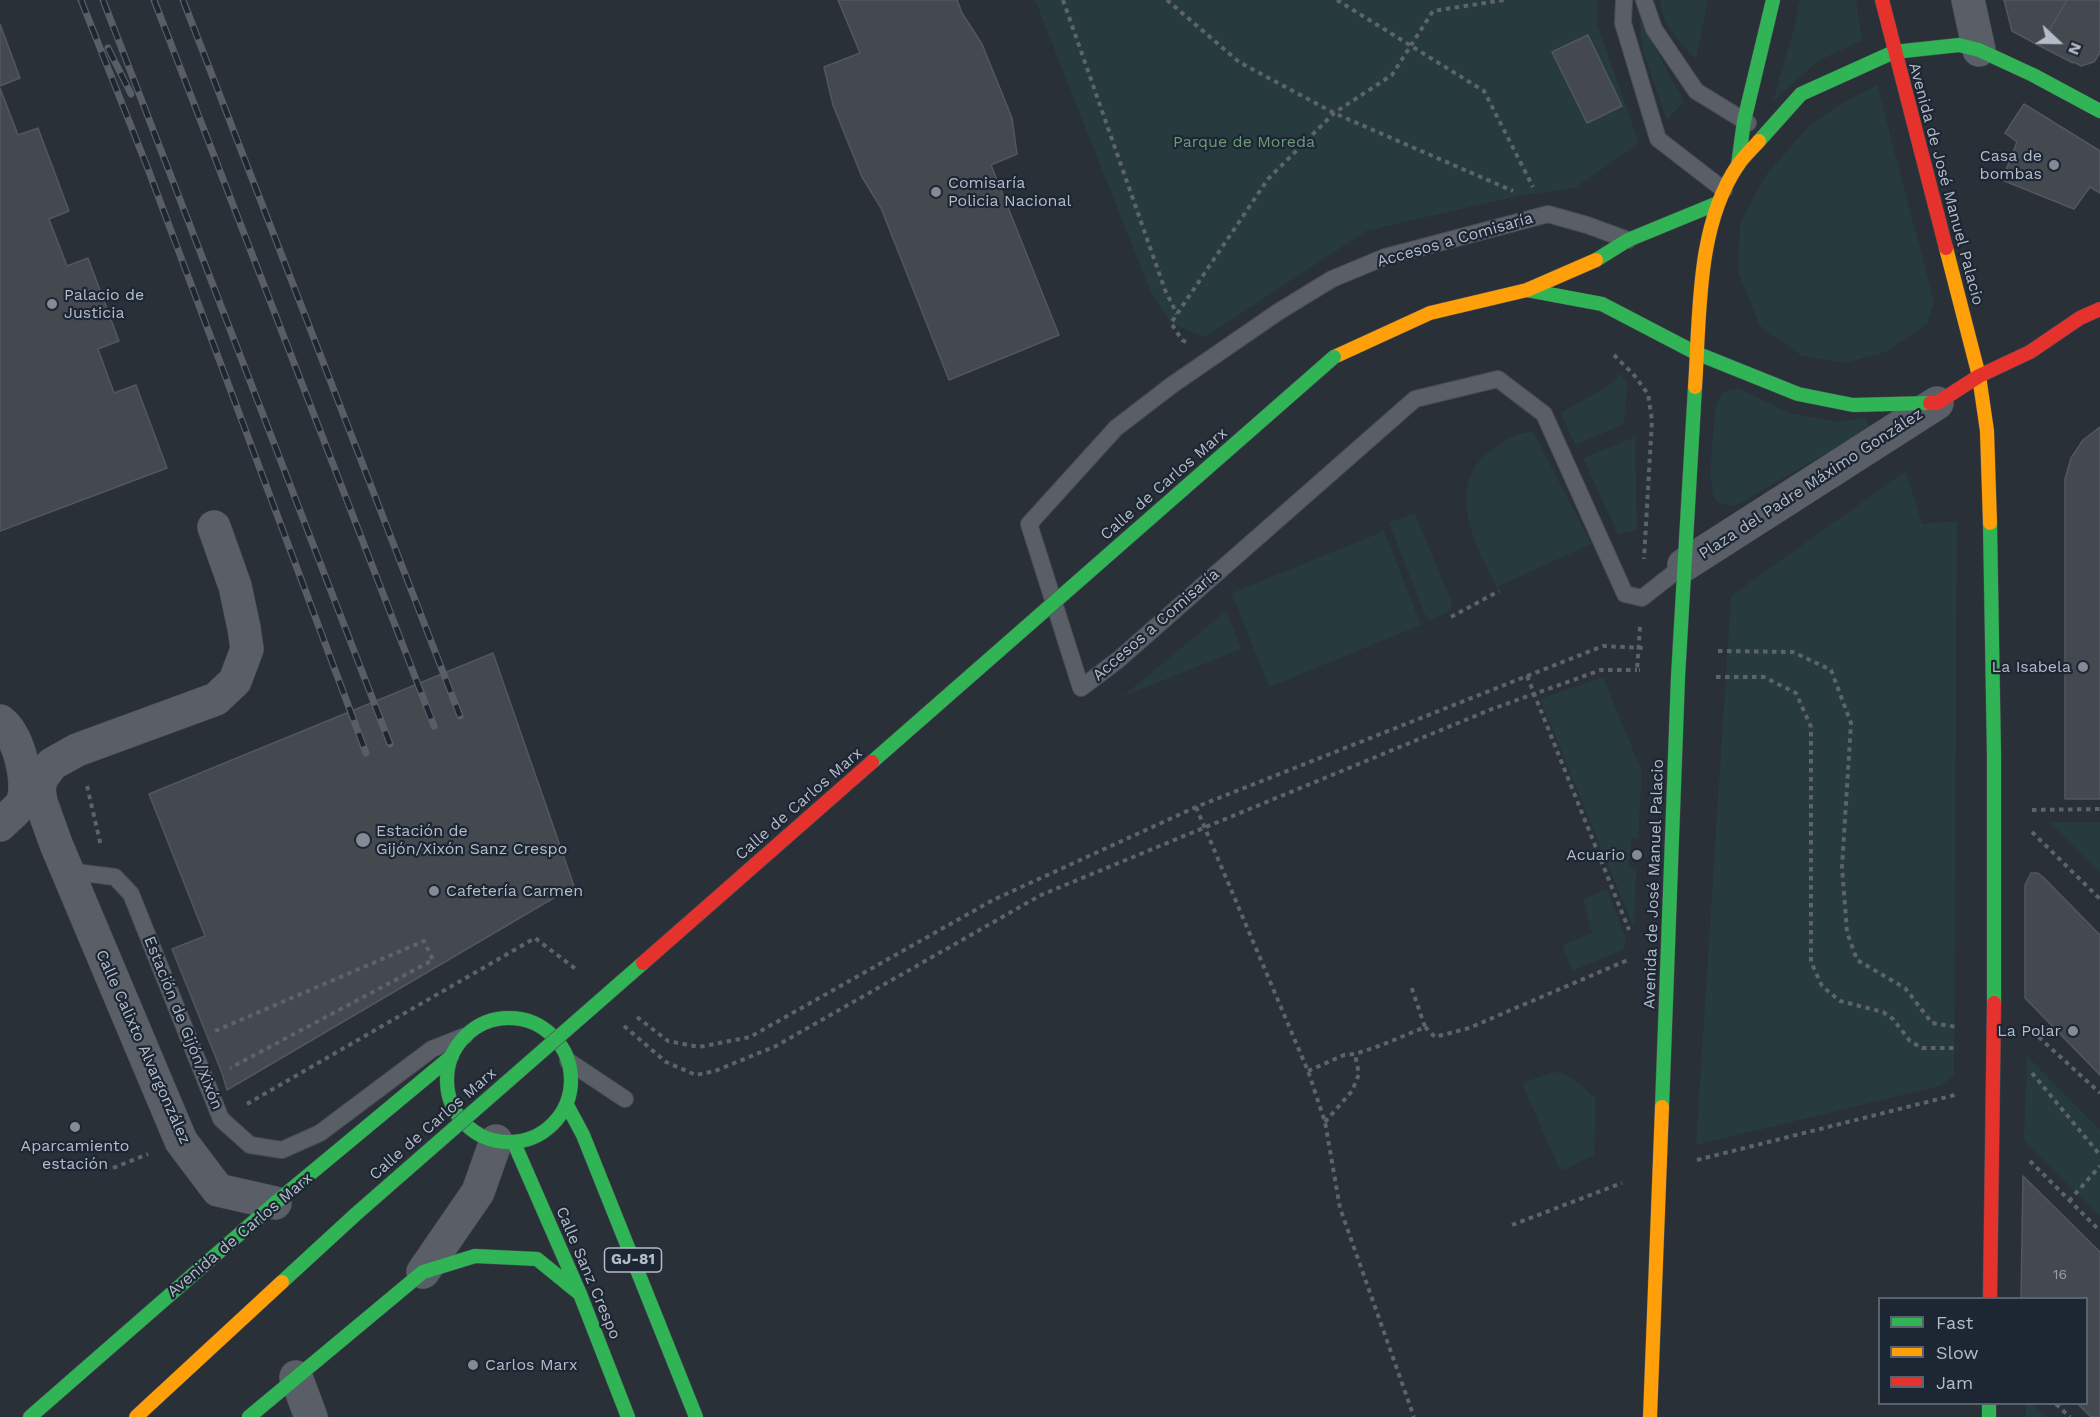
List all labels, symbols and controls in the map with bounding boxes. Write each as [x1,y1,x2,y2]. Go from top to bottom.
north arrow [2028,12,2088,72]
text: N [2064,40,2086,58]
street label: Avenida de José Manuel Palacio [1904,61,1988,307]
park label: Parque de Moreda [1173,132,1315,152]
place label: Casa de bombas [1980,146,2042,184]
marker: Casa de bombas [2047,158,2061,172]
place label: Comisaría Policia Nacional [948,173,1071,211]
marker: Comisaría Policia Nacional [929,185,943,199]
street label: Accesos a Comisaría [1375,209,1535,271]
place label: Palacio de Justicia [64,285,144,323]
marker: Palacio de Justicia [45,297,59,311]
street label: Plaza del Padre Máximo González [1695,404,1927,564]
street label: Calle de Carlos Marx [1097,424,1231,544]
street label: Accesos a Comisaría [1089,565,1223,685]
place label: La Isabela [1992,657,2071,677]
marker: La Isabela [2076,660,2090,674]
street label: Calle de Carlos Marx [732,744,866,864]
street label: Avenida de José Manuel Palacio [1640,759,1668,1009]
place label: Estación de Gijón/Xixón Sanz Crespo [376,821,567,859]
marker: Estación de Gijón/Xixón Sanz Crespo [354,831,372,849]
place label: Acuario [1566,845,1625,865]
marker: Acuario [1630,848,1644,862]
place label: Cafetería Carmen [446,881,583,901]
marker: Cafetería Carmen [427,884,441,898]
street label: Estación de Gijón/Xixón [139,933,227,1113]
street label: Calle Calixto Alvargonzález [91,947,195,1147]
place label: La Polar [1997,1021,2061,1041]
marker: La Polar [2066,1024,2080,1038]
street label: Calle de Carlos Marx [366,1064,500,1184]
marker: Aparcamiento estación [68,1120,82,1134]
place label: Aparcamiento estación [21,1136,129,1174]
street label: Avenida de Carlos Marx [163,1169,317,1301]
street label: Calle Sanz Crespo [551,1204,625,1342]
road number: GJ-81 [604,1248,662,1272]
house number: 16 [2053,1267,2067,1283]
legend [1878,1297,2088,1405]
text: Fast [1936,1312,1973,1333]
text: Slow [1936,1342,1979,1363]
place label: Carlos Marx [485,1355,578,1375]
marker: Carlos Marx [466,1358,480,1372]
text: Jam [1936,1372,1973,1393]

